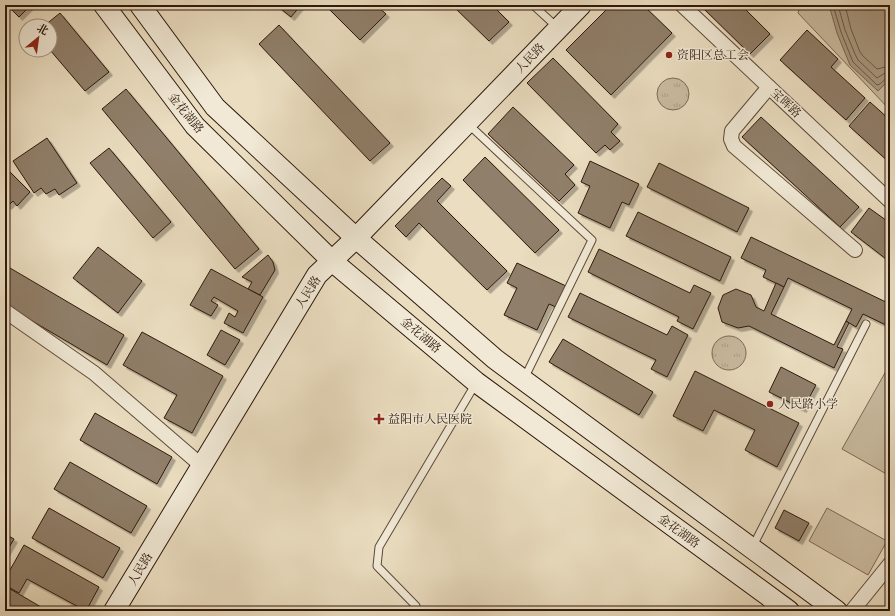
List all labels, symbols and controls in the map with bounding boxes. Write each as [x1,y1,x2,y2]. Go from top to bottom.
north arrow [18,18,58,58]
text: 北 [34,21,51,39]
street label: 人民路 [512,40,548,77]
place label: 资阳区总工会 [677,48,749,63]
marker: 资阳区总工会 [664,50,674,60]
street label: 宝晖路 [767,86,804,121]
street label: 金花湖路 [165,90,207,137]
street label: 人民路 [292,273,325,311]
street label: 金花湖路 [397,314,444,357]
place label: 人民路小学 [778,397,838,412]
marker: 人民路小学 [765,399,775,409]
place label: 益阳市人民医院 [388,412,472,427]
marker: 益阳市人民医院 [373,413,385,425]
street label: 金花湖路 [655,511,703,552]
street label: 人民路 [125,550,156,589]

